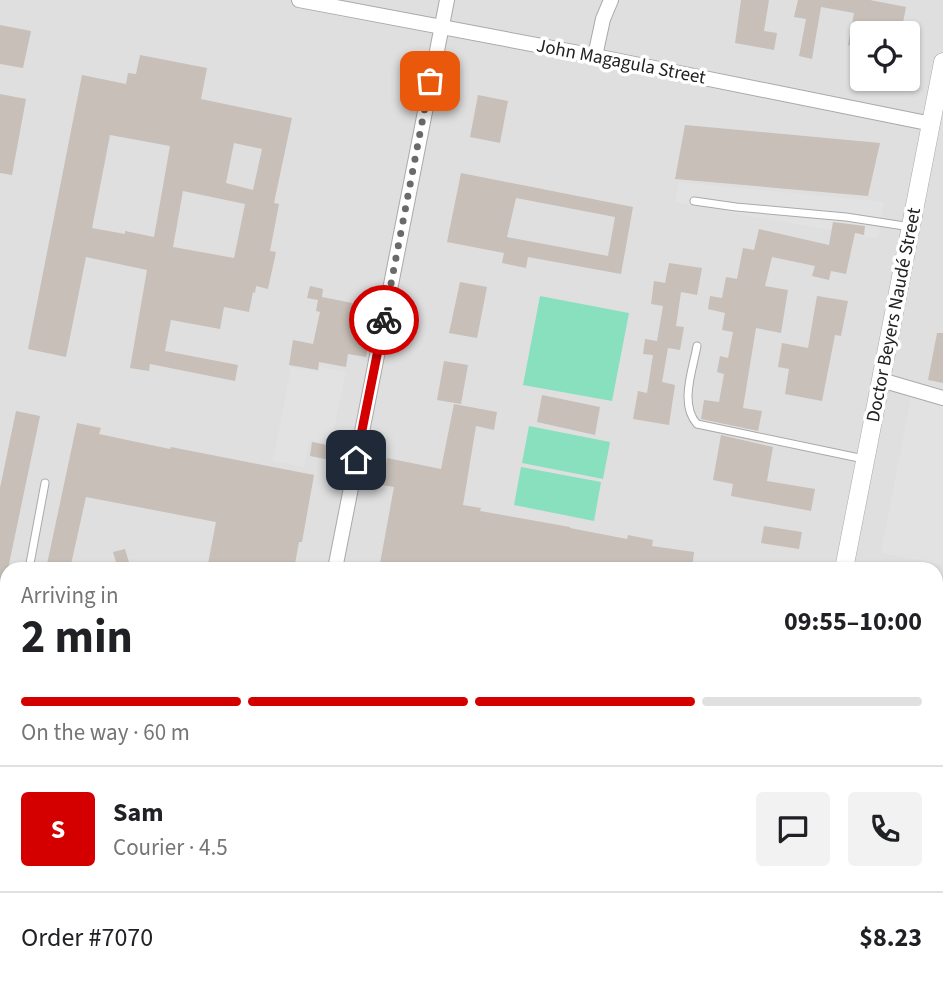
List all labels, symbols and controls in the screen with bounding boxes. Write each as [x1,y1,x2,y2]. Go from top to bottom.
map controls [850,21,920,91]
button: locate [850,21,920,91]
street label: John Magagula Street [534,32,709,92]
pin [400,51,460,111]
icon: bag [411,62,449,100]
street label: Doctor Beyers Naudé Street [860,205,928,425]
courier [349,285,419,355]
icon: bike [365,301,403,339]
pin [326,430,386,490]
icon: home [337,441,375,479]
text: Arriving in [21,579,119,612]
text: 09:55–10:00 [784,603,922,640]
text: 2 min [21,605,133,670]
text: On the way · 60 m [21,716,190,749]
button: chat [756,792,830,866]
button: phone [848,792,922,866]
text: Sam [113,794,163,831]
text: S [51,811,65,848]
text: Courier · 4.5 [113,831,228,864]
text: Order #7070 [21,919,153,956]
text: $8.23 [859,919,922,956]

